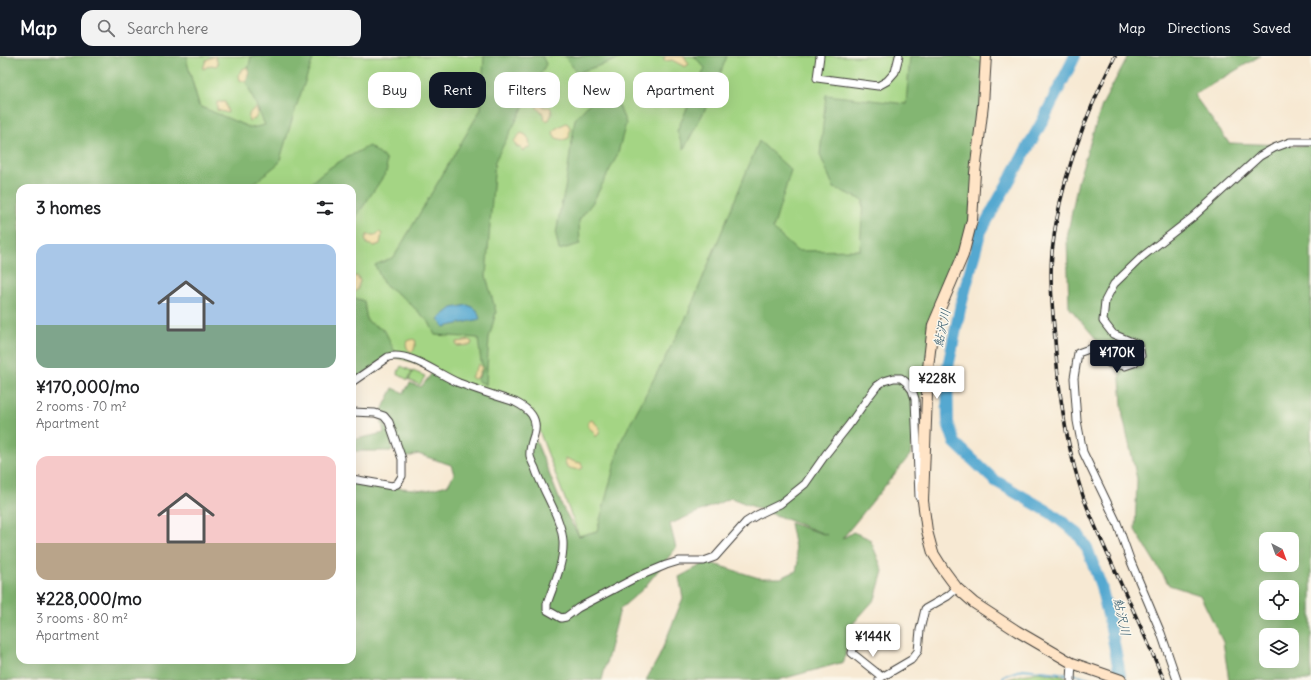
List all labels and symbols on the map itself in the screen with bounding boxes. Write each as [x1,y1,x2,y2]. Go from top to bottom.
water label: 鮎沢川 [930,307,954,349]
pin: ¥170K [1089,340,1145,374]
pin: ¥228K [909,366,965,400]
north arrow [1259,532,1299,572]
water label: 鮎沢川 [1110,596,1134,638]
pin: ¥144K [845,624,901,658]

